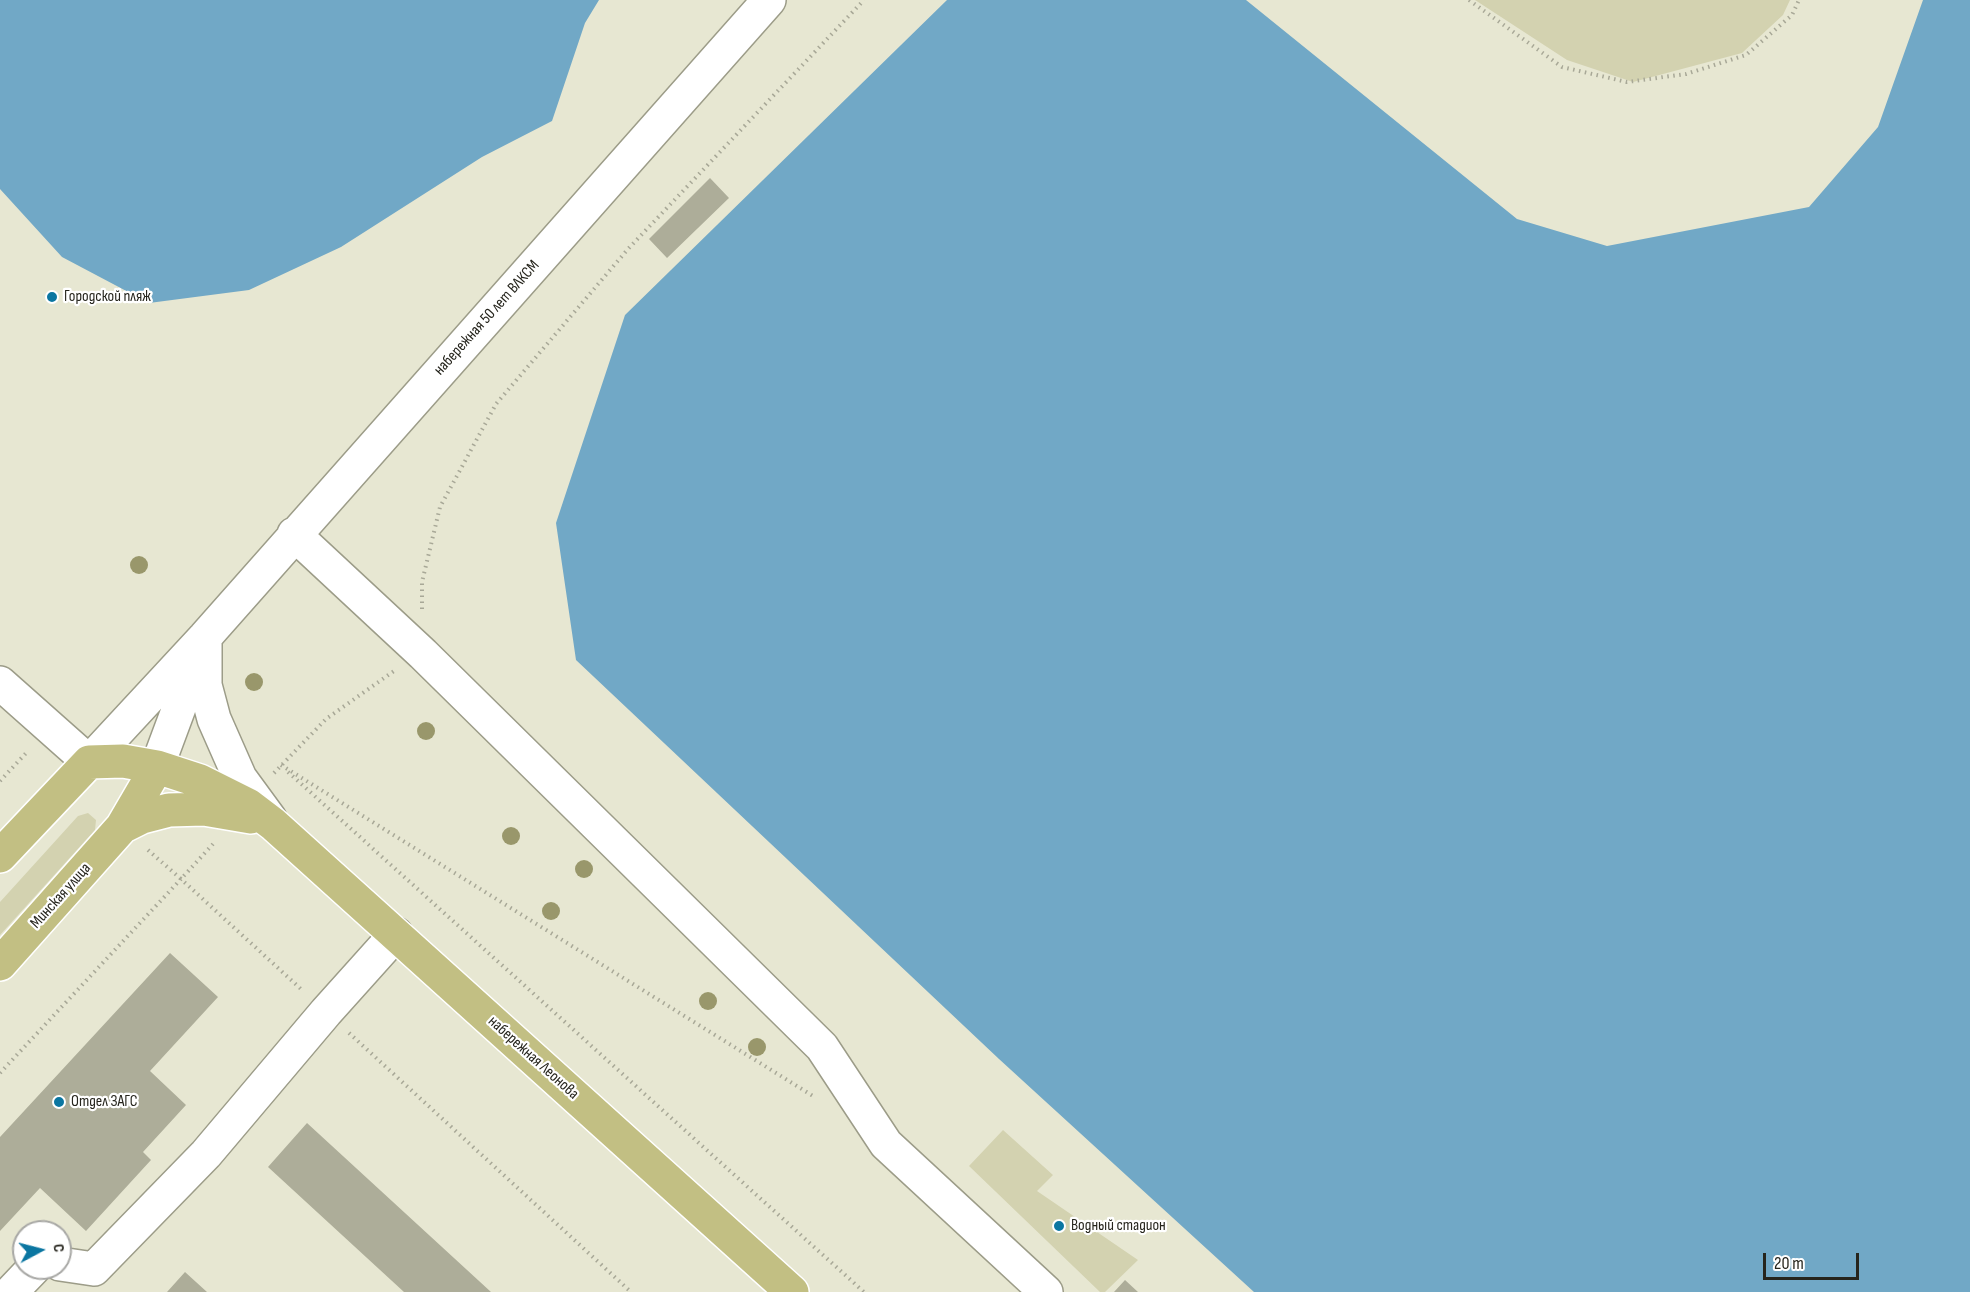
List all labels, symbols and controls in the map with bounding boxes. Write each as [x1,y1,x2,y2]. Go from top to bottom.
street label: набережная 50 лет ВЛКСМ [430,256,544,380]
place label: Городской пляж [64,287,151,307]
marker: Городской пляж [45,290,59,304]
street label: Минская улица [27,859,95,933]
street label: набережная Леонова [484,1012,582,1104]
place label: Отдел ЗАГС [71,1092,138,1112]
marker: Отдел ЗАГС [52,1095,66,1109]
place label: Водный стадион [1071,1216,1166,1236]
marker: Водный стадион [1052,1219,1066,1233]
north arrow [12,1220,72,1280]
scale bar [1766,1241,1862,1279]
text: С [48,1243,68,1253]
text: 20 m [1774,1253,1804,1274]

